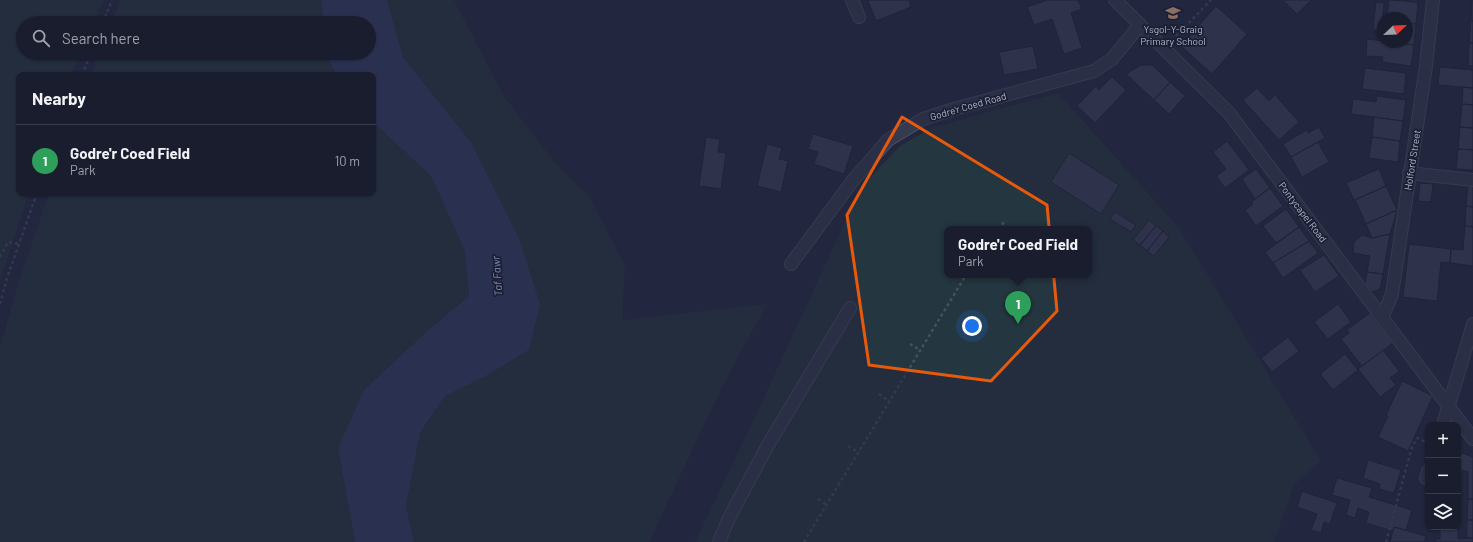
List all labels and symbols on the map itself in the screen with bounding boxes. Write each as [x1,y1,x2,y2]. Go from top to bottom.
school or university icon: Ysgol-Y-Graig Primary School [1164,4,1182,22]
north arrow [1377,12,1413,48]
place label: Ysgol-Y-Graig Primary School [1140,23,1206,47]
street label: Godre'r Coed Road [928,89,1008,123]
street label: Holford Street [1401,128,1423,191]
street label: Pontycapel Road [1276,180,1330,244]
water label: Taf Fawr [489,254,504,297]
pin: 1 [1005,291,1031,324]
your location [962,316,982,336]

